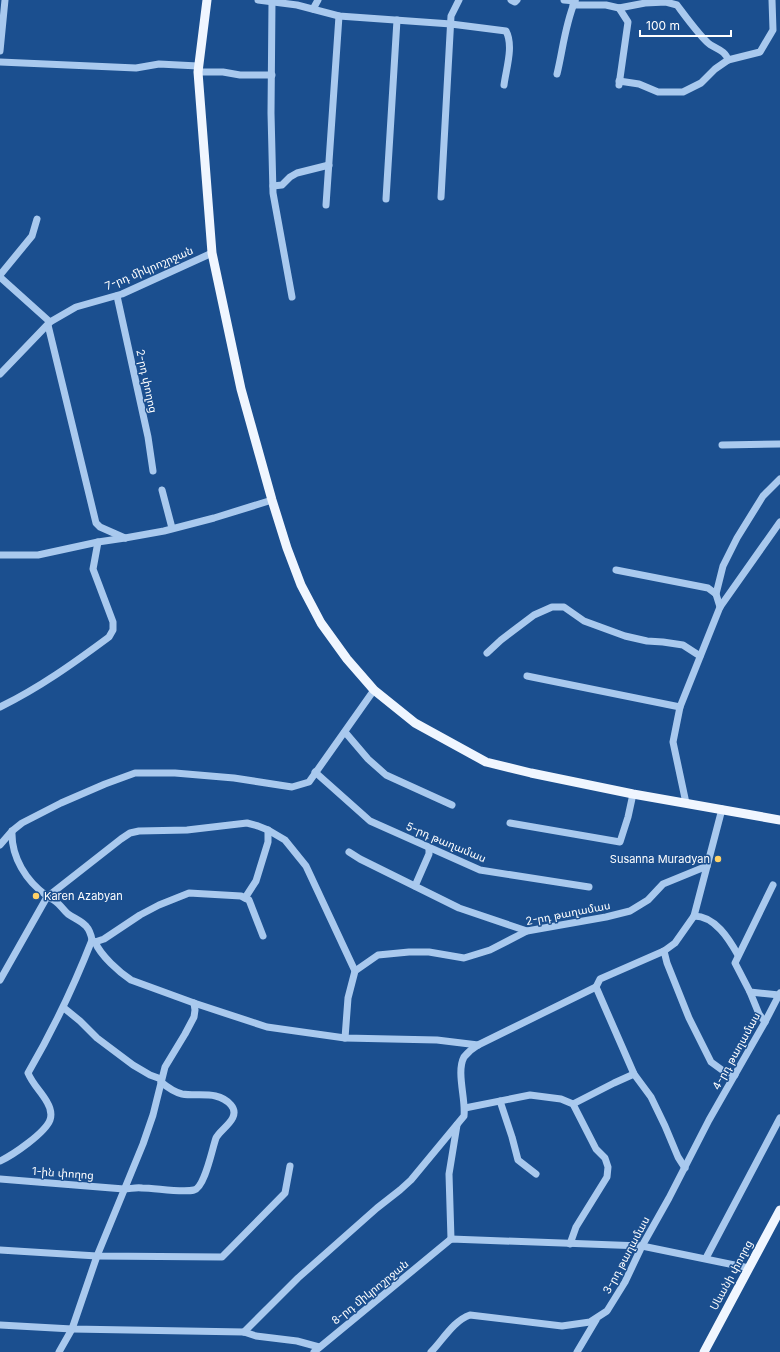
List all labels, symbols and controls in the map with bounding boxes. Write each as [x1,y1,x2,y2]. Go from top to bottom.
scale bar [640,12,731,38]
text: 100 m [646,18,680,33]
street label: 7-րդ միկրոշրջան [103,243,195,293]
street label: 2-րդ փողոց [133,348,161,414]
street label: 5-րդ թաղամաս [404,819,488,865]
place label: Susanna Muradyan [610,852,710,866]
marker: Susanna Muradyan [713,854,723,864]
place label: Karen Azabyan [44,889,123,903]
marker: Karen Azabyan [31,891,41,901]
street label: 2-րդ թաղամաս [524,898,612,928]
street label: 4-րդ թաղամաս [709,1010,763,1092]
street label: 1-ին փողոց [32,1164,94,1182]
street label: 3-րդ թաղամաս [600,1214,652,1296]
street label: Սևանի փողոց [707,1237,755,1313]
street label: 8-րդ միկրոշրջան [329,1257,411,1327]

